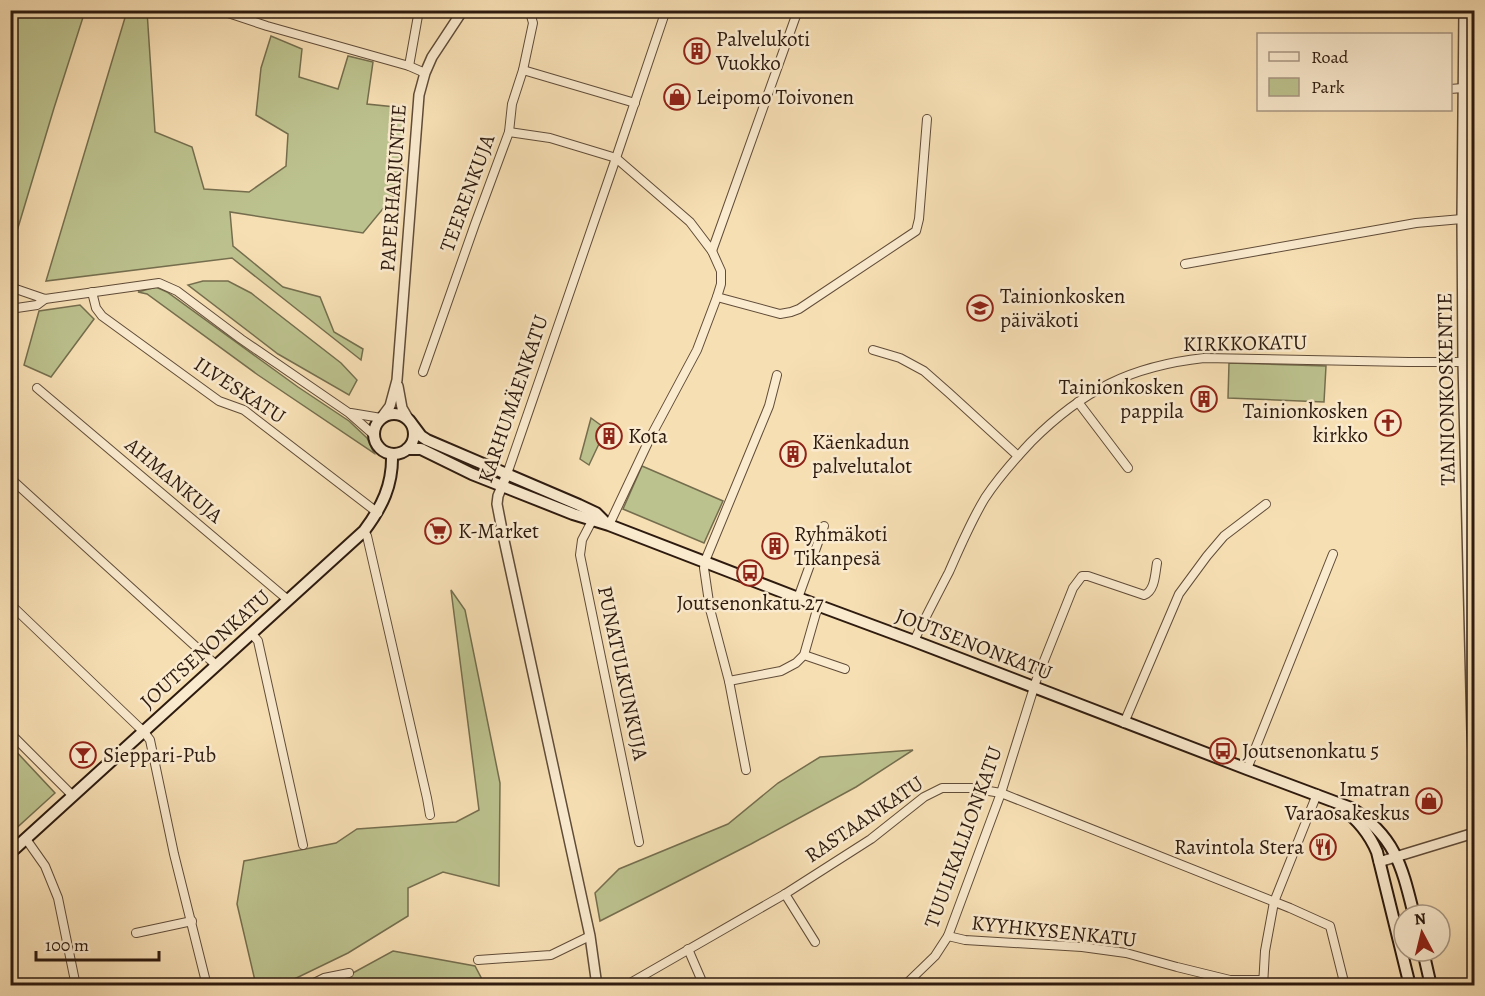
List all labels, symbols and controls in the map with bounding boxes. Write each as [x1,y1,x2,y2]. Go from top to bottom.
place label: Palvelukoti Vuokko [715,25,810,77]
legend [1257,33,1452,111]
building icon: Palvelukoti Vuokko [682,36,712,66]
text: Road [1311,45,1349,69]
text: Park [1311,75,1345,99]
shop icon: Leipomo Toivonen [662,82,692,112]
place label: Leipomo Toivonen [696,83,854,111]
street label: PAPERHARJUNTIE [373,103,413,273]
street label: TEERENKUJA [433,130,501,256]
place label: Tainionkosken päiväkoti [1000,282,1125,334]
street label: TAINIONKOSKENTIE [1430,292,1462,486]
school or university icon: Tainionkosken päiväkoti [965,293,995,323]
street label: KARHUMÄENKATU [471,311,555,487]
street label: KIRKKOKATU [1183,328,1307,358]
street label: ILVESKATU [189,350,291,430]
place label: Tainionkosken pappila [1059,373,1184,425]
building icon: Tainionkosken pappila [1189,384,1219,414]
place label: Tainionkosken kirkko [1243,397,1368,449]
church icon: Tainionkosken kirkko [1373,408,1403,438]
building icon: Kota [594,421,624,451]
place label: Kota [628,422,668,450]
place label: Käenkadun palvelutalot [812,428,912,480]
street label: AHMANKUJA [118,430,229,530]
building icon: Käenkadun palvelutalot [778,439,808,469]
supermarket icon: K-Market [423,516,453,546]
place label: K-Market [458,517,539,545]
place label: Ryhmäkoti Tikanpesä [794,520,888,572]
building icon: Ryhmäkoti Tikanpesä [760,531,790,561]
bus stop icon: Joutsenonkatu 27 [735,558,765,588]
street label: JOUTSENONKATU [134,583,276,715]
street label: PUNATULKUNKUJA [591,583,655,763]
place label: Joutsenonkatu 27 [676,589,824,617]
street label: JOUTSENONKATU [892,601,1056,687]
bus stop icon: Joutsenonkatu 5 [1208,736,1238,766]
place label: Joutsenonkatu 5 [1242,737,1379,765]
bar icon: Sieppari-Pub [68,740,98,770]
place label: Sieppari-Pub [103,741,216,769]
street label: TUULIKALLIONKATU [917,742,1009,932]
street label: RASTAANKATU [799,769,929,869]
place label: Imatran Varaosakeskus [1284,775,1410,827]
shop icon: Imatran Varaosakeskus [1414,786,1444,816]
restaurant icon: Ravintola Stera [1308,832,1338,862]
place label: Ravintola Stera [1174,833,1304,861]
north arrow [1392,903,1452,963]
text: N [1413,907,1428,931]
street label: KYYHKYSENKATU [970,908,1138,954]
scale bar [36,924,159,962]
text: 100 m [45,933,89,957]

